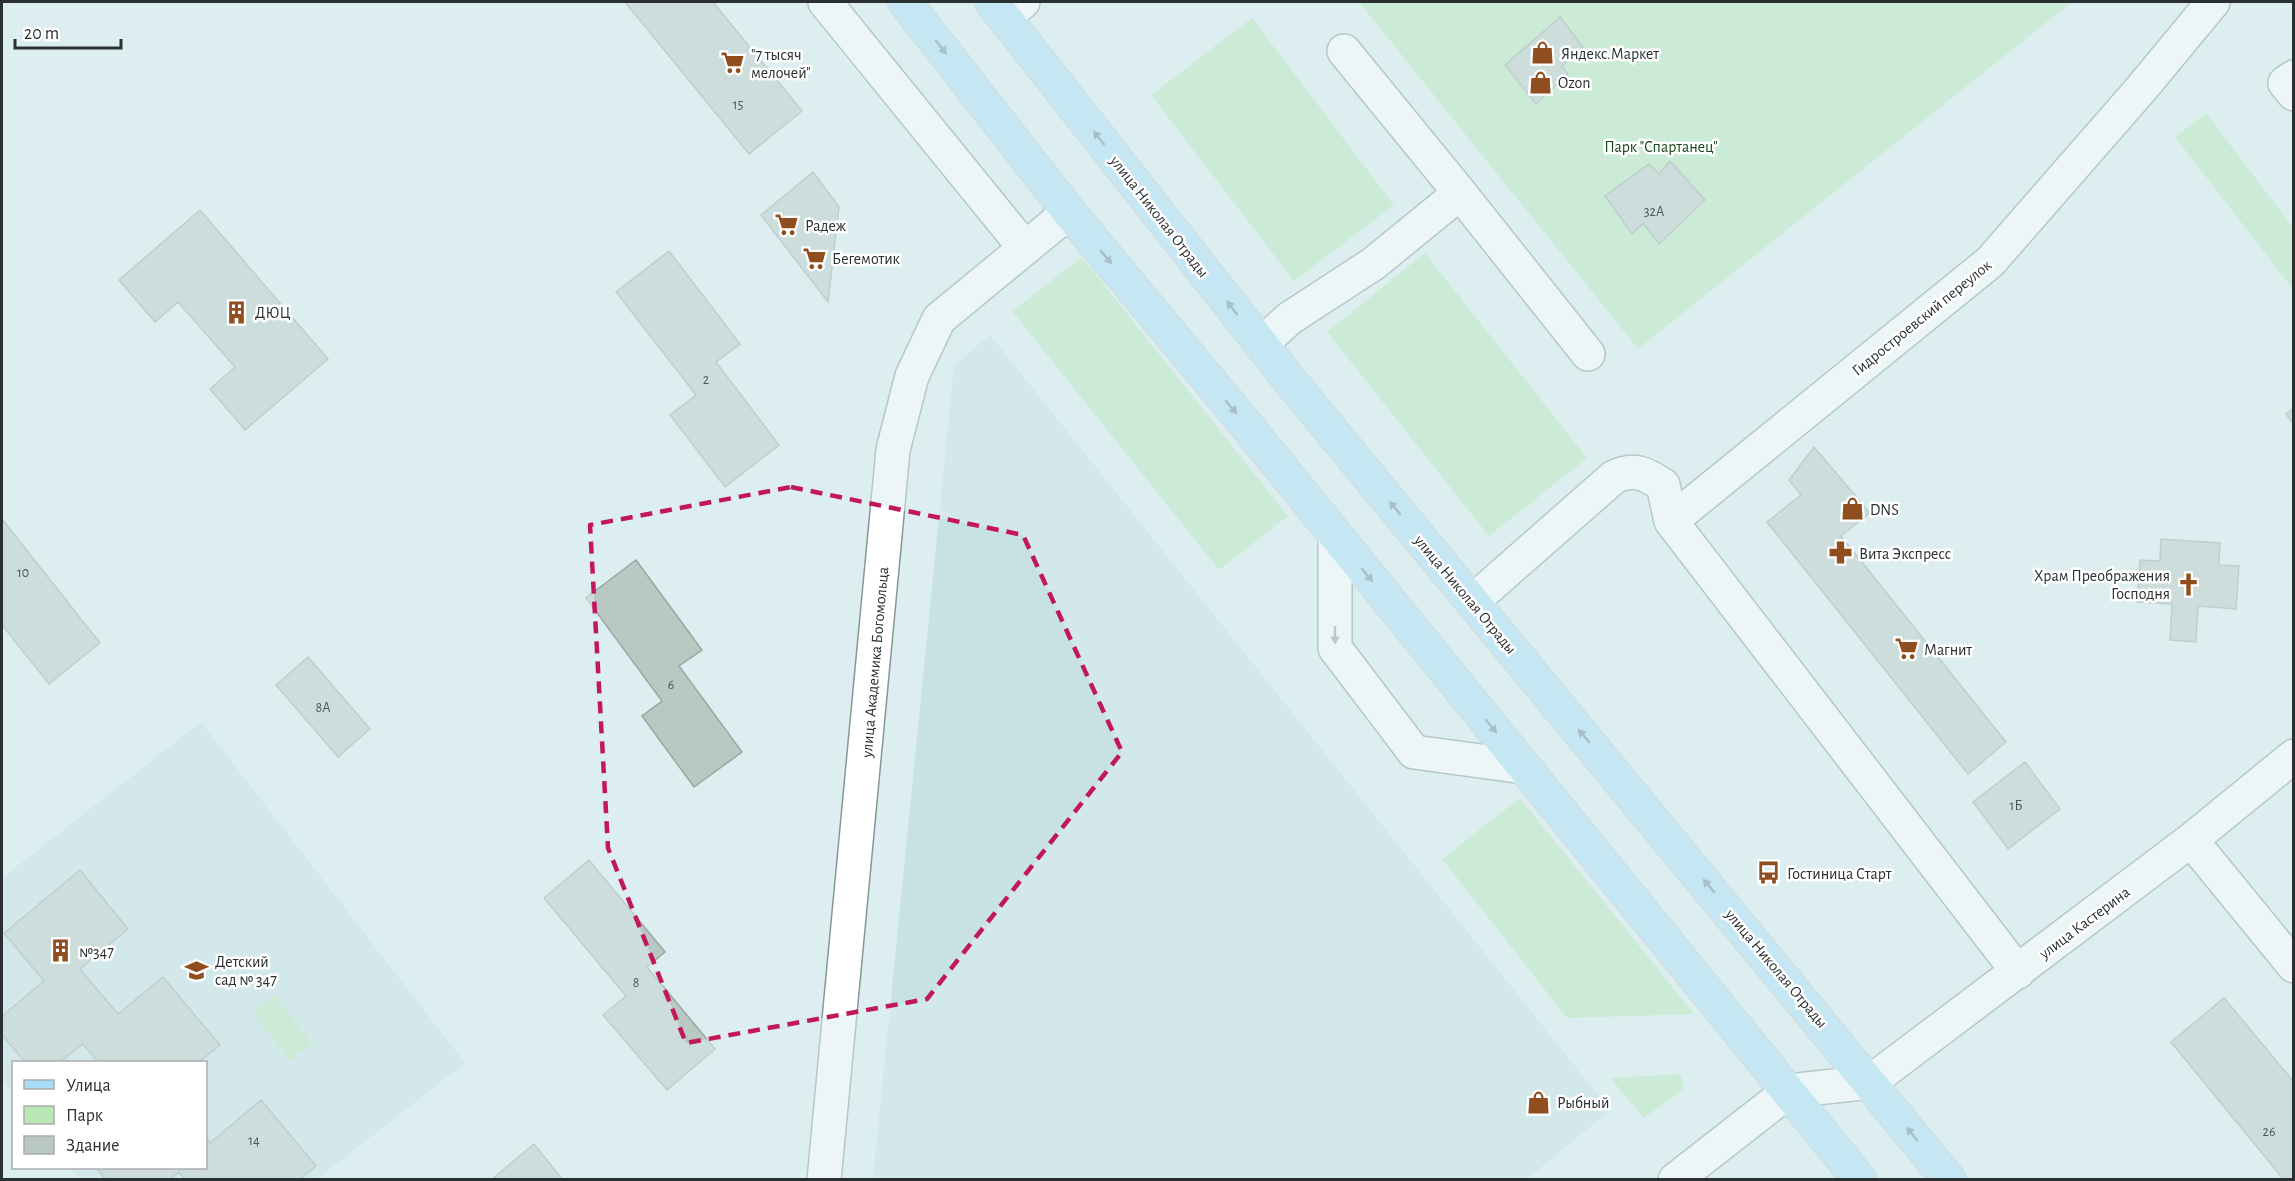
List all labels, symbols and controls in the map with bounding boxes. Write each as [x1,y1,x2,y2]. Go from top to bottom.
scale bar [15,12,122,50]
text: 20 m [24,25,59,43]
one-way arrow [935,40,947,55]
shop icon: Яндекс.Маркет [1530,40,1556,66]
place label: Яндекс.Маркет [1561,46,1659,62]
place label: "7 тысяч мелочей" [751,47,811,81]
supermarket icon: "7 тысяч мелочей" [720,50,746,76]
shop icon: Ozon [1527,69,1553,95]
place label: Ozon [1558,75,1590,91]
house number: 15 [733,98,743,112]
one-way arrow [1093,130,1105,145]
park label: Парк "Спартанец" [1604,139,1718,155]
street label: улица Николая Отрады [1106,152,1212,281]
house number: 32А [1644,205,1664,219]
supermarket icon: Радеж [774,212,800,238]
place label: Радеж [805,218,847,234]
supermarket icon: Бегемотик [801,245,827,271]
one-way arrow [1100,249,1113,265]
place label: Бегемотик [832,251,901,267]
street label: Гидростроевский переулок [1849,256,1995,380]
building icon: ДЮЦ [224,299,250,325]
one-way arrow [1226,300,1238,316]
place label: ДЮЦ [255,305,291,321]
house number: 2 [703,373,709,387]
one-way arrow [1224,399,1237,414]
shop icon: DNS [1839,496,1865,522]
one-way arrow [1389,501,1402,516]
place label: DNS [1870,502,1899,518]
street label: улица Николая Отрады [1410,531,1519,658]
pharmacy icon: Вита Экспресс [1828,540,1854,566]
place label: Вита Экспресс [1859,546,1951,562]
house number: 10 [17,566,29,580]
street label: улица Академика Богомольца [859,566,892,759]
one-way arrow [1361,567,1374,583]
place label: Храм Преображения Господня [2034,568,2170,602]
church icon: Храм Преображения Господня [2175,571,2201,597]
one-way arrow [1330,626,1340,645]
supermarket icon: Магнит [1893,636,1919,662]
place label: Магнит [1924,642,1972,658]
house number: 6 [668,678,674,692]
house number: 8А [316,701,330,715]
one-way arrow [1484,718,1497,734]
one-way arrow [1578,729,1591,744]
house number: 1Б [2010,799,2022,813]
bus stop icon: Гостиница Старт [1756,860,1782,886]
place label: Гостиница Старт [1787,866,1892,882]
one-way arrow [1702,878,1715,894]
street label: улица Кастерина [2036,884,2133,963]
street label: улица Николая Отрады [1721,905,1830,1032]
building icon: №347 [48,938,74,964]
place label: №347 [79,944,114,960]
place label: Детский сад № 347 [215,954,277,988]
school or university icon: Детский сад № 347 [184,957,210,983]
house number: 8 [633,976,639,990]
legend [12,1061,207,1169]
text: Улица [66,1077,111,1095]
shop icon: Рыбный [1526,1089,1552,1115]
place label: Рыбный [1557,1095,1609,1111]
text: Парк [66,1107,104,1125]
house number: 26 [2263,1125,2275,1139]
one-way arrow [1906,1126,1919,1142]
house number: 14 [248,1134,260,1148]
text: Здание [66,1137,120,1155]

